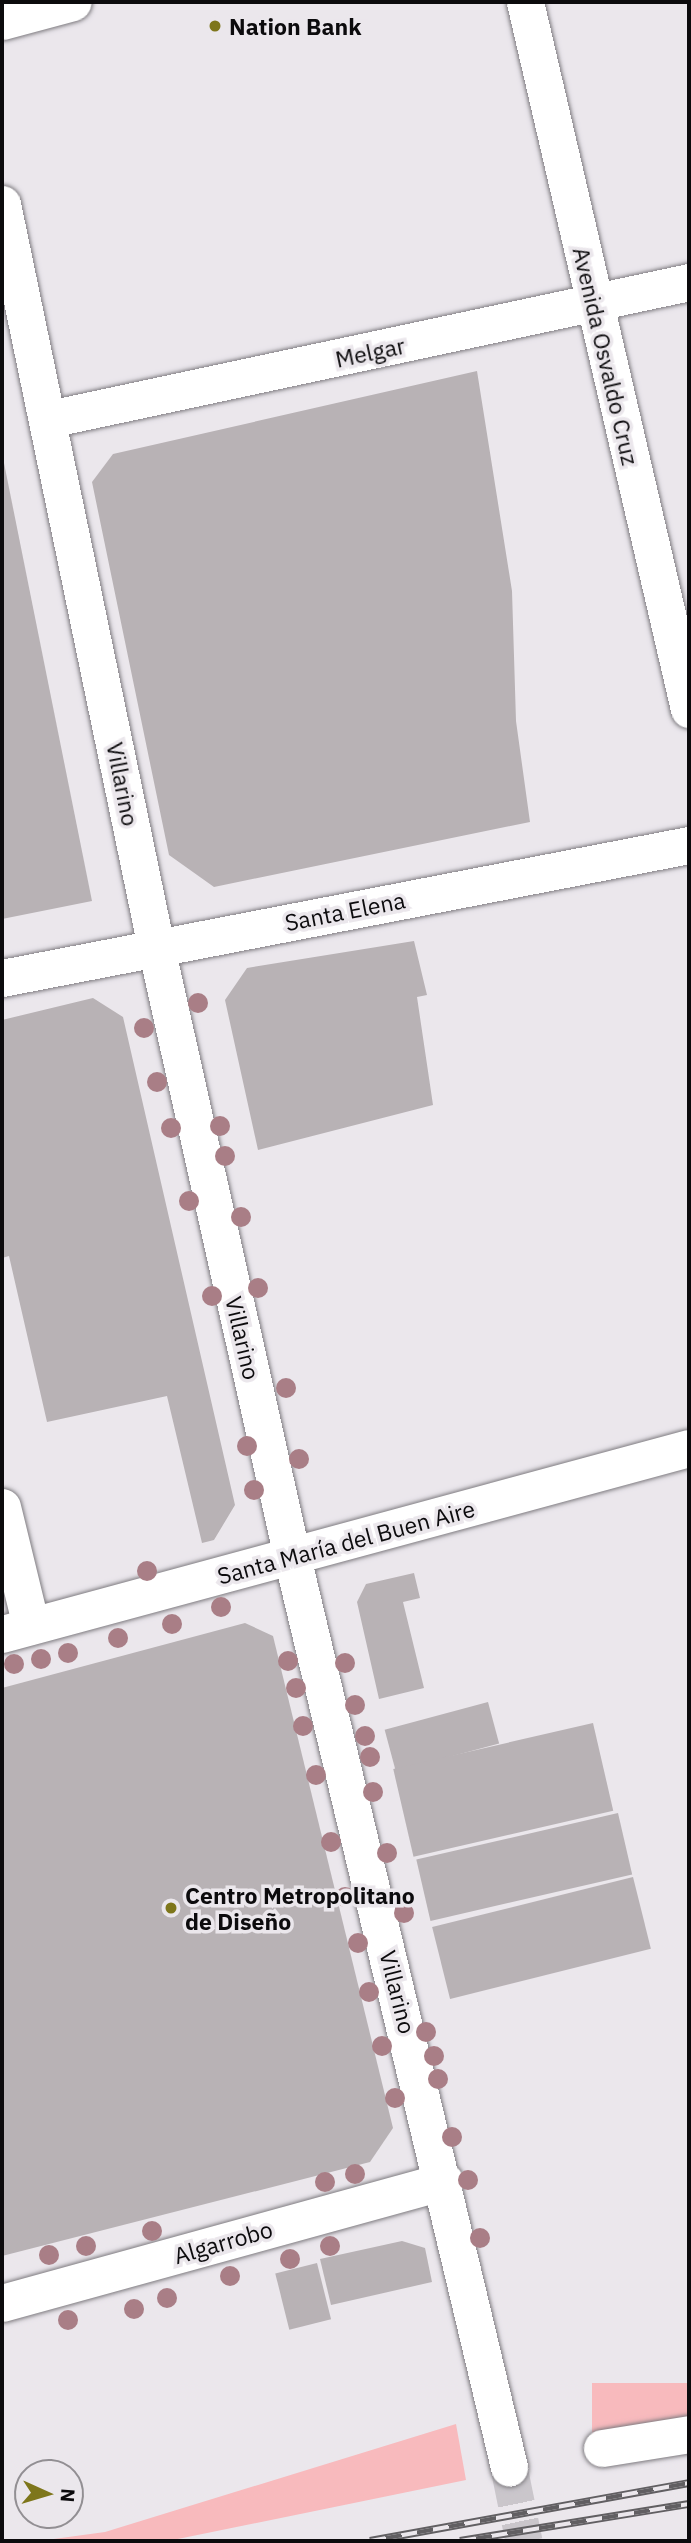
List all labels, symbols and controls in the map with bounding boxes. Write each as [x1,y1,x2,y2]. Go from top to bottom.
place label: Nation Bank [229,12,362,40]
marker: Nation Bank [207,18,223,34]
street label: Avenida Osvaldo Cruz [567,244,645,468]
street label: Melgar [333,331,407,373]
street label: Villarino [101,740,145,828]
street label: Santa Elena [282,886,408,936]
street label: Villarino [220,1294,266,1382]
street label: Santa María del Buen Aire [214,1494,478,1590]
place label: Centro Metropolitano de Diseño [185,1881,415,1935]
marker: Centro Metropolitano de Diseño [163,1900,179,1916]
street label: Villarino [374,1948,422,2036]
street label: Algarrobo [171,2215,275,2269]
north arrow [14,2459,84,2529]
text: N [56,2488,80,2503]

